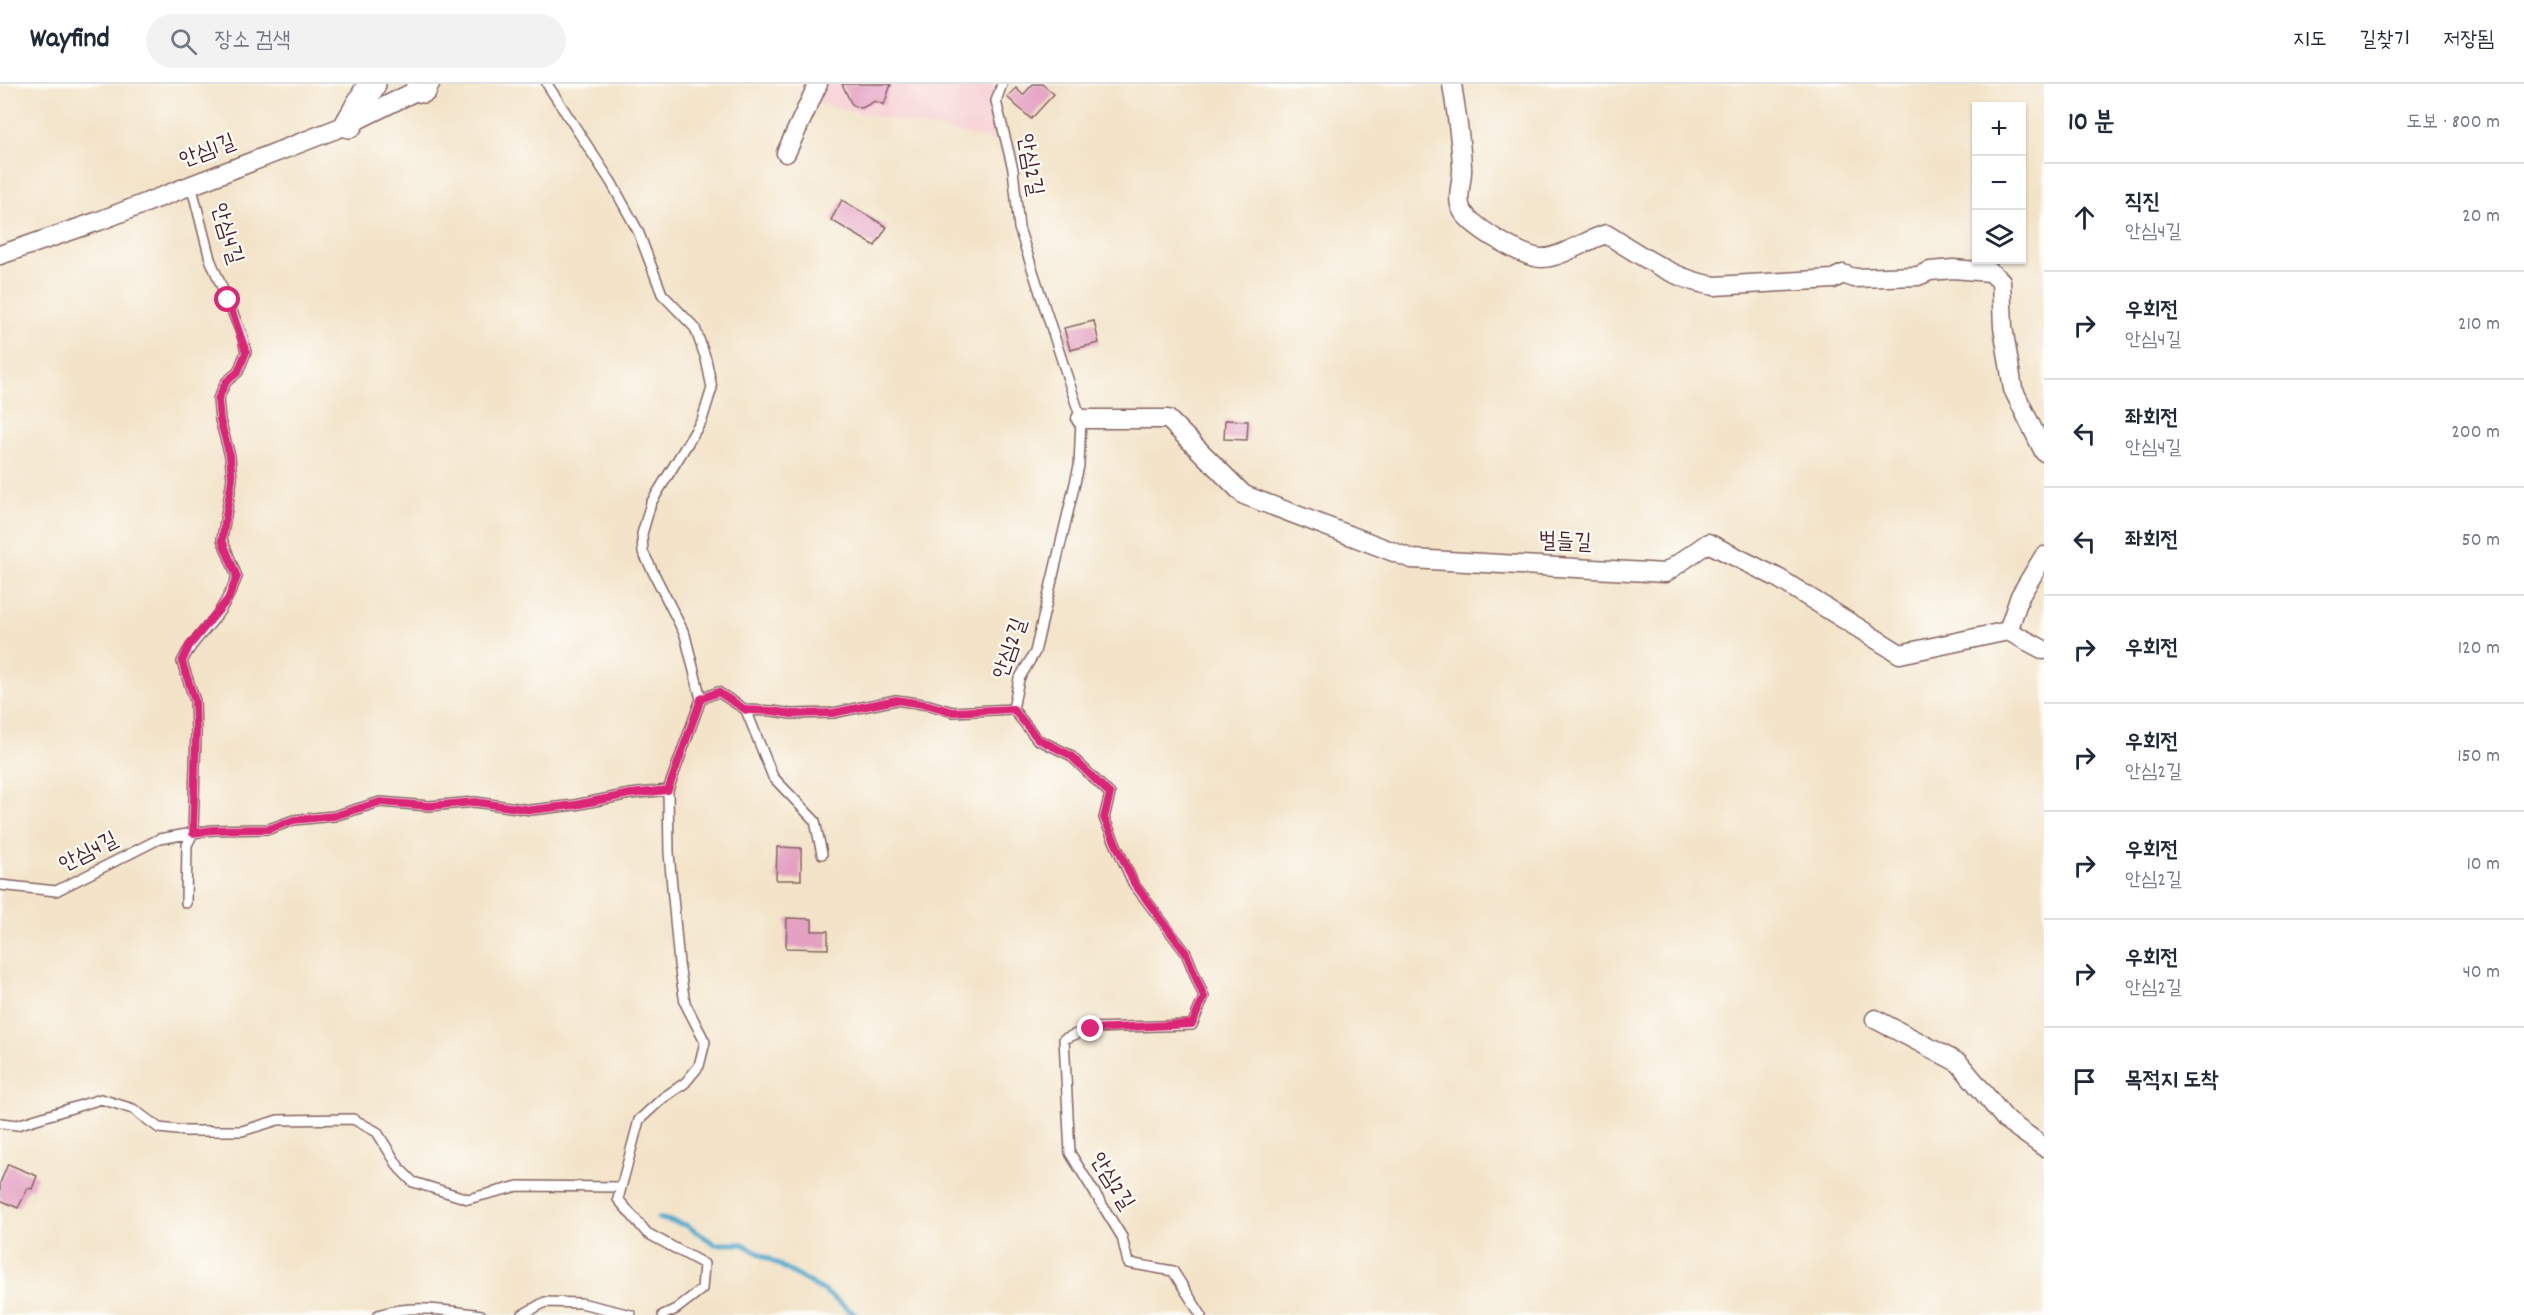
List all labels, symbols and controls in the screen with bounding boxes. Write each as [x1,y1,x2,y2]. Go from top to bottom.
search box [146,14,566,68]
text: Wayfind [30,21,110,61]
icon: search [167,25,200,58]
text: 장소 검색 [215,26,290,57]
text: 지도 [2293,26,2327,56]
text: 길찾기 [2360,26,2410,56]
text: 저장됨 [2443,26,2494,56]
map controls [1972,102,2026,264]
button: + [1972,102,2026,156]
text: 10 분 [2068,105,2115,142]
text: 도보 · 800 m [2406,109,2500,137]
street label: 안심1길 [175,127,241,177]
street label: 안심2길 [1008,131,1050,199]
button: − [1972,156,2026,210]
text: 직진 [2125,188,2160,219]
street label: 안심4길 [202,200,250,269]
icon: ahead [2068,201,2101,234]
text: 20 m [2462,203,2500,231]
button: layers [1972,210,2026,264]
text: 안심4길 [2125,219,2182,247]
route start [214,286,240,312]
text: 우회전 [2125,296,2178,327]
icon: right [2068,309,2101,342]
text: 210 m [2458,311,2500,339]
text: 안심4길 [2125,327,2182,355]
text: 좌회전 [2125,404,2178,435]
icon: left [2068,417,2101,450]
text: 200 m [2451,419,2500,447]
text: 안심4길 [2125,435,2182,463]
icon: left [2068,525,2101,558]
text: 좌회전 [2125,526,2178,557]
street label: 벌들길 [1538,527,1592,559]
text: 50 m [2462,527,2500,555]
street label: 안심2길 [986,614,1036,684]
icon: right [2068,633,2101,666]
text: 우회전 [2125,634,2178,665]
text: 120 m [2458,635,2500,663]
text: 우회전 [2125,728,2178,759]
icon: right [2068,741,2101,774]
text: 150 m [2457,743,2500,771]
text: 안심2길 [2125,759,2182,787]
street label: 안심4길 [54,825,124,881]
text: 우회전 [2125,836,2178,867]
icon: right [2068,849,2101,882]
text: 10 m [2466,851,2500,879]
text: 안심2길 [2125,867,2182,895]
text: 우회전 [2125,944,2178,975]
icon: right [2068,957,2101,990]
text: 40 m [2462,959,2500,987]
text: 안심2길 [2125,975,2182,1003]
route end [1077,1015,1103,1041]
icon: arrive [2068,1065,2101,1098]
text: 목적지 도착 [2125,1066,2219,1097]
street label: 안심2길 [1081,1147,1141,1217]

